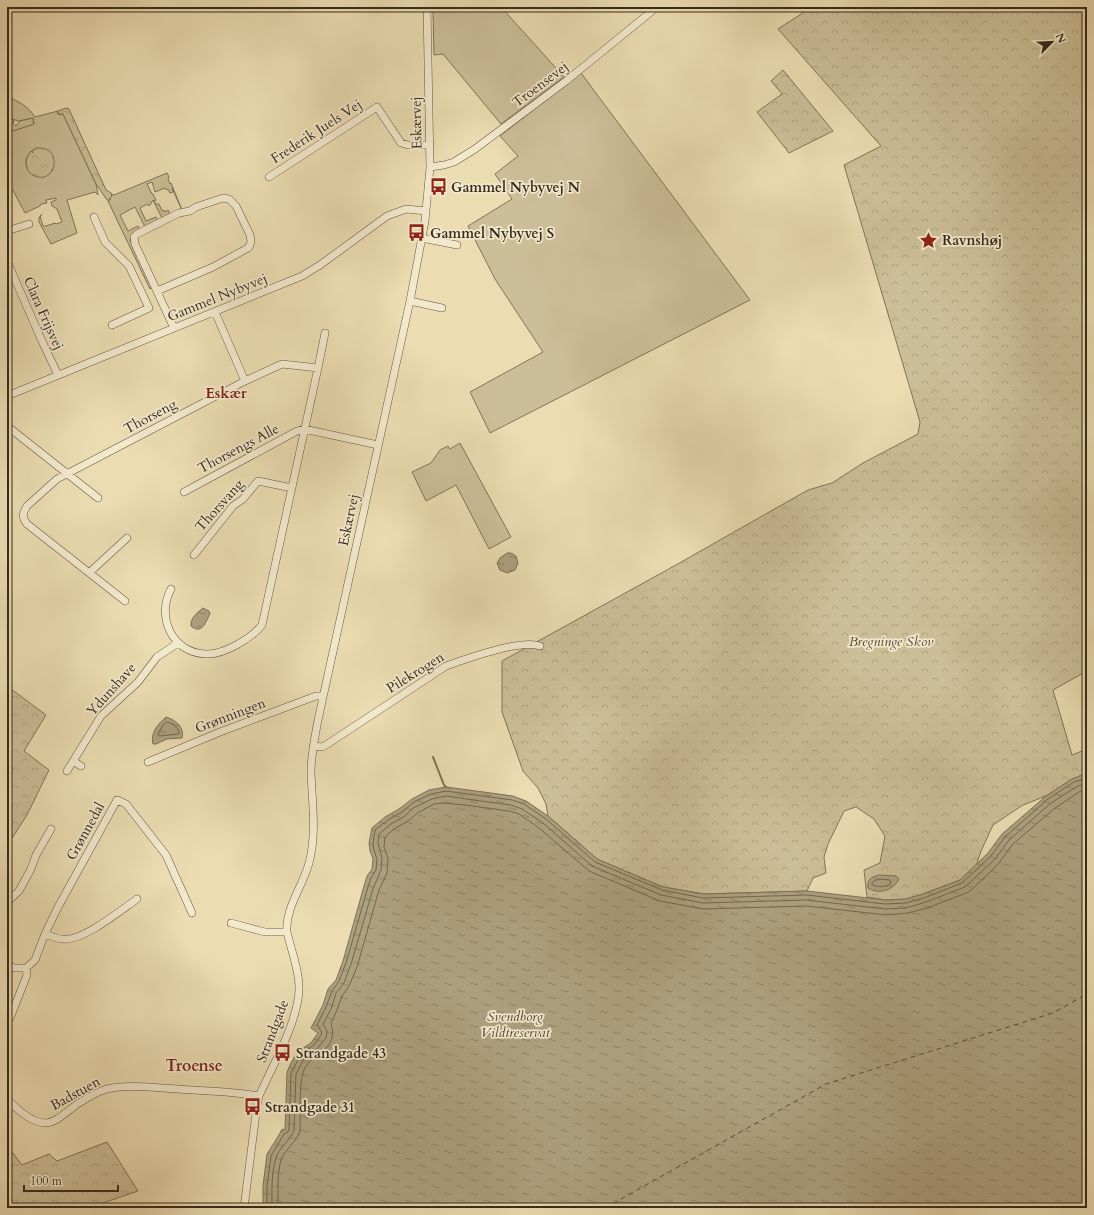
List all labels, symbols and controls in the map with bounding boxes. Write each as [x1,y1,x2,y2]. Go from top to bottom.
north arrow [1032,22,1072,62]
text: N [1052,31,1070,46]
street label: Troensevej [508,57,572,112]
street label: Frederik Juels Vej [267,95,365,168]
street label: Eskærvej [407,96,426,150]
bus stop icon: Gammel Nybyvej N [428,177,448,197]
place label: Gammel Nybyvej N [451,178,580,197]
bus stop icon: Gammel Nybyvej S [407,223,427,243]
place label: Gammel Nybyvej S [430,224,554,243]
place icon: Ravnshøj [919,230,939,250]
place label: Ravnshøj [942,231,1002,250]
street label: Gammel Nybyvej [164,269,270,326]
street label: Clara Frijsvej [19,274,68,353]
district label: Eskær [205,383,248,403]
street label: Thorseng [120,394,180,438]
street label: Thorsengs Alle [194,419,282,478]
street label: Thorsvang [191,475,248,536]
street label: Eskærvej [334,492,363,548]
park label: Bregninge Skov [849,632,934,651]
street label: Pilekrogen [383,647,448,698]
street label: Ydunshave [82,659,140,720]
street label: Grønningen [192,693,268,738]
street label: Grønnedal [62,799,109,864]
street label: Strandgade [252,997,293,1065]
park label: Svendborg Vildtreservat [480,1007,551,1042]
bus stop icon: Strandgade 43 [273,1043,293,1063]
place label: Strandgade 43 [296,1044,386,1063]
district label: Troense [165,1055,223,1077]
street label: Badstuen [47,1072,104,1115]
bus stop icon: Strandgade 31 [242,1097,262,1117]
place label: Strandgade 31 [265,1098,355,1117]
scale bar [24,1167,118,1193]
text: 100 m [30,1173,63,1189]

